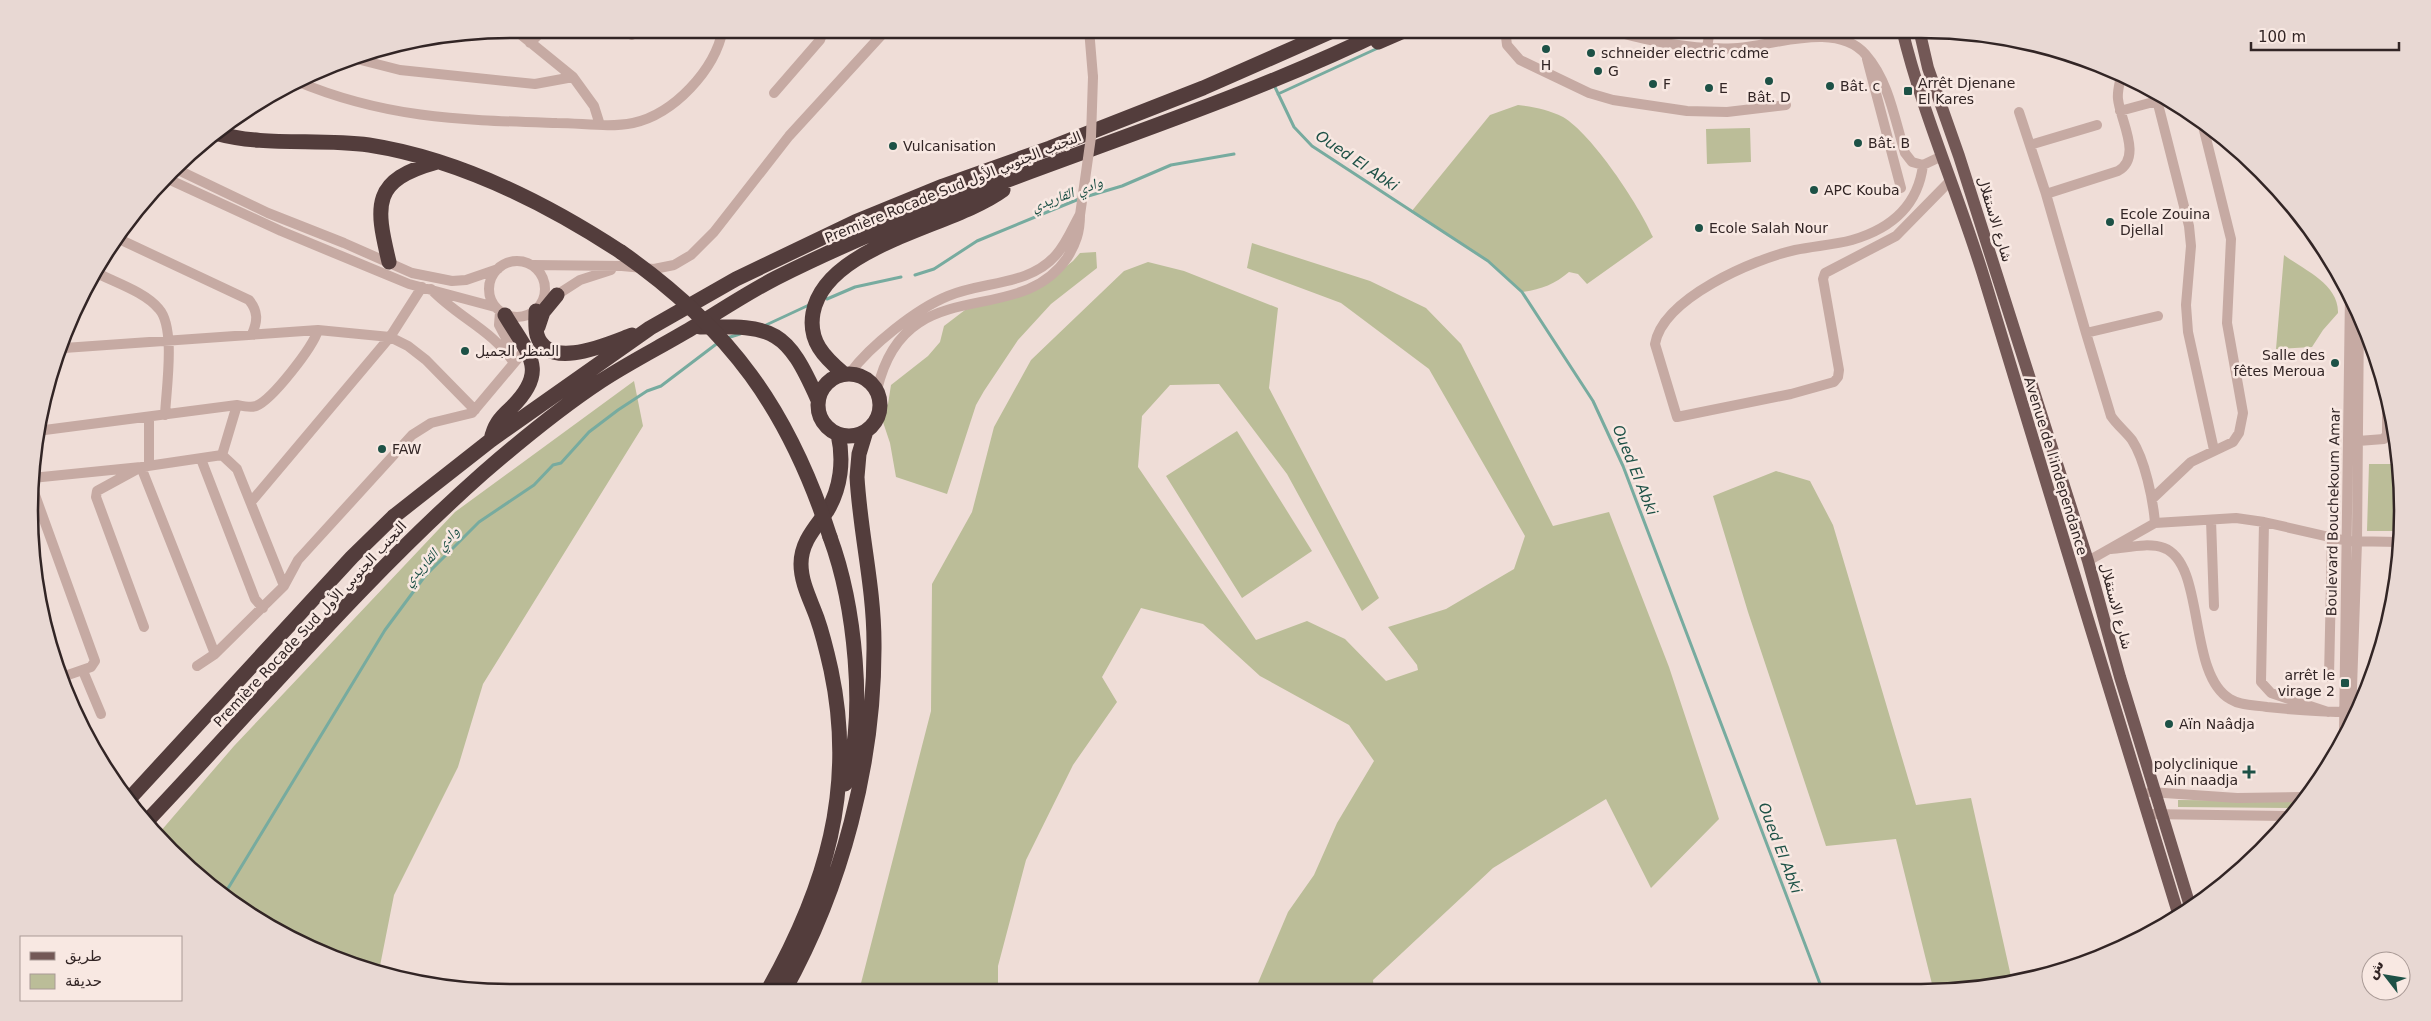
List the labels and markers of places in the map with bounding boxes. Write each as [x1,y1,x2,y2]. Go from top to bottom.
marker: H [1540,43,1552,55]
place label: schneider electric cdme [1601,45,1769,61]
marker: schneider electric cdme [1585,47,1597,59]
place label: H [1541,57,1551,73]
place label: G [1608,63,1619,79]
marker: G [1592,65,1604,77]
marker: Bât. D [1763,75,1775,87]
place label: Arrêt Djenane El Kares [1918,75,2015,107]
place label: F [1663,76,1671,92]
marker: F [1647,78,1659,90]
place label: Bât. c [1840,78,1880,94]
place label: E [1719,80,1728,96]
marker: Bât. c [1824,80,1836,92]
marker: E [1703,82,1715,94]
marker: Arrêt Djenane El Kares [1902,85,1914,97]
place label: Bât. D [1747,89,1791,105]
place label: Bât. B [1868,135,1910,151]
marker: Bât. B [1852,137,1864,149]
place label: Vulcanisation [903,138,996,154]
marker: Vulcanisation [887,140,899,152]
place label: APC Kouba [1824,182,1900,198]
marker: APC Kouba [1808,184,1820,196]
place label: Ecole Zouina Djellal [2120,206,2210,238]
marker: Ecole Zouina Djellal [2104,216,2116,228]
place label: Ecole Salah Nour [1709,220,1828,236]
marker: Ecole Salah Nour [1693,222,1705,234]
place label: المنظر الجميل [475,343,559,360]
marker: المنظر الجميل [459,345,471,357]
place label: Salle des fêtes Meroua [2233,347,2325,379]
marker: Salle des fêtes Meroua [2329,357,2341,369]
place label: FAW [392,441,422,457]
marker: FAW [376,443,388,455]
place label: arrêt le virage 2 [2278,667,2335,699]
marker: arrêt le virage 2 [2339,677,2351,689]
place label: Aïn Naâdja [2179,716,2255,732]
marker: Aïn Naâdja [2163,718,2175,730]
place label: polyclinique Ain naadja [2154,756,2238,788]
marker: polyclinique Ain naadja [2242,765,2256,779]

